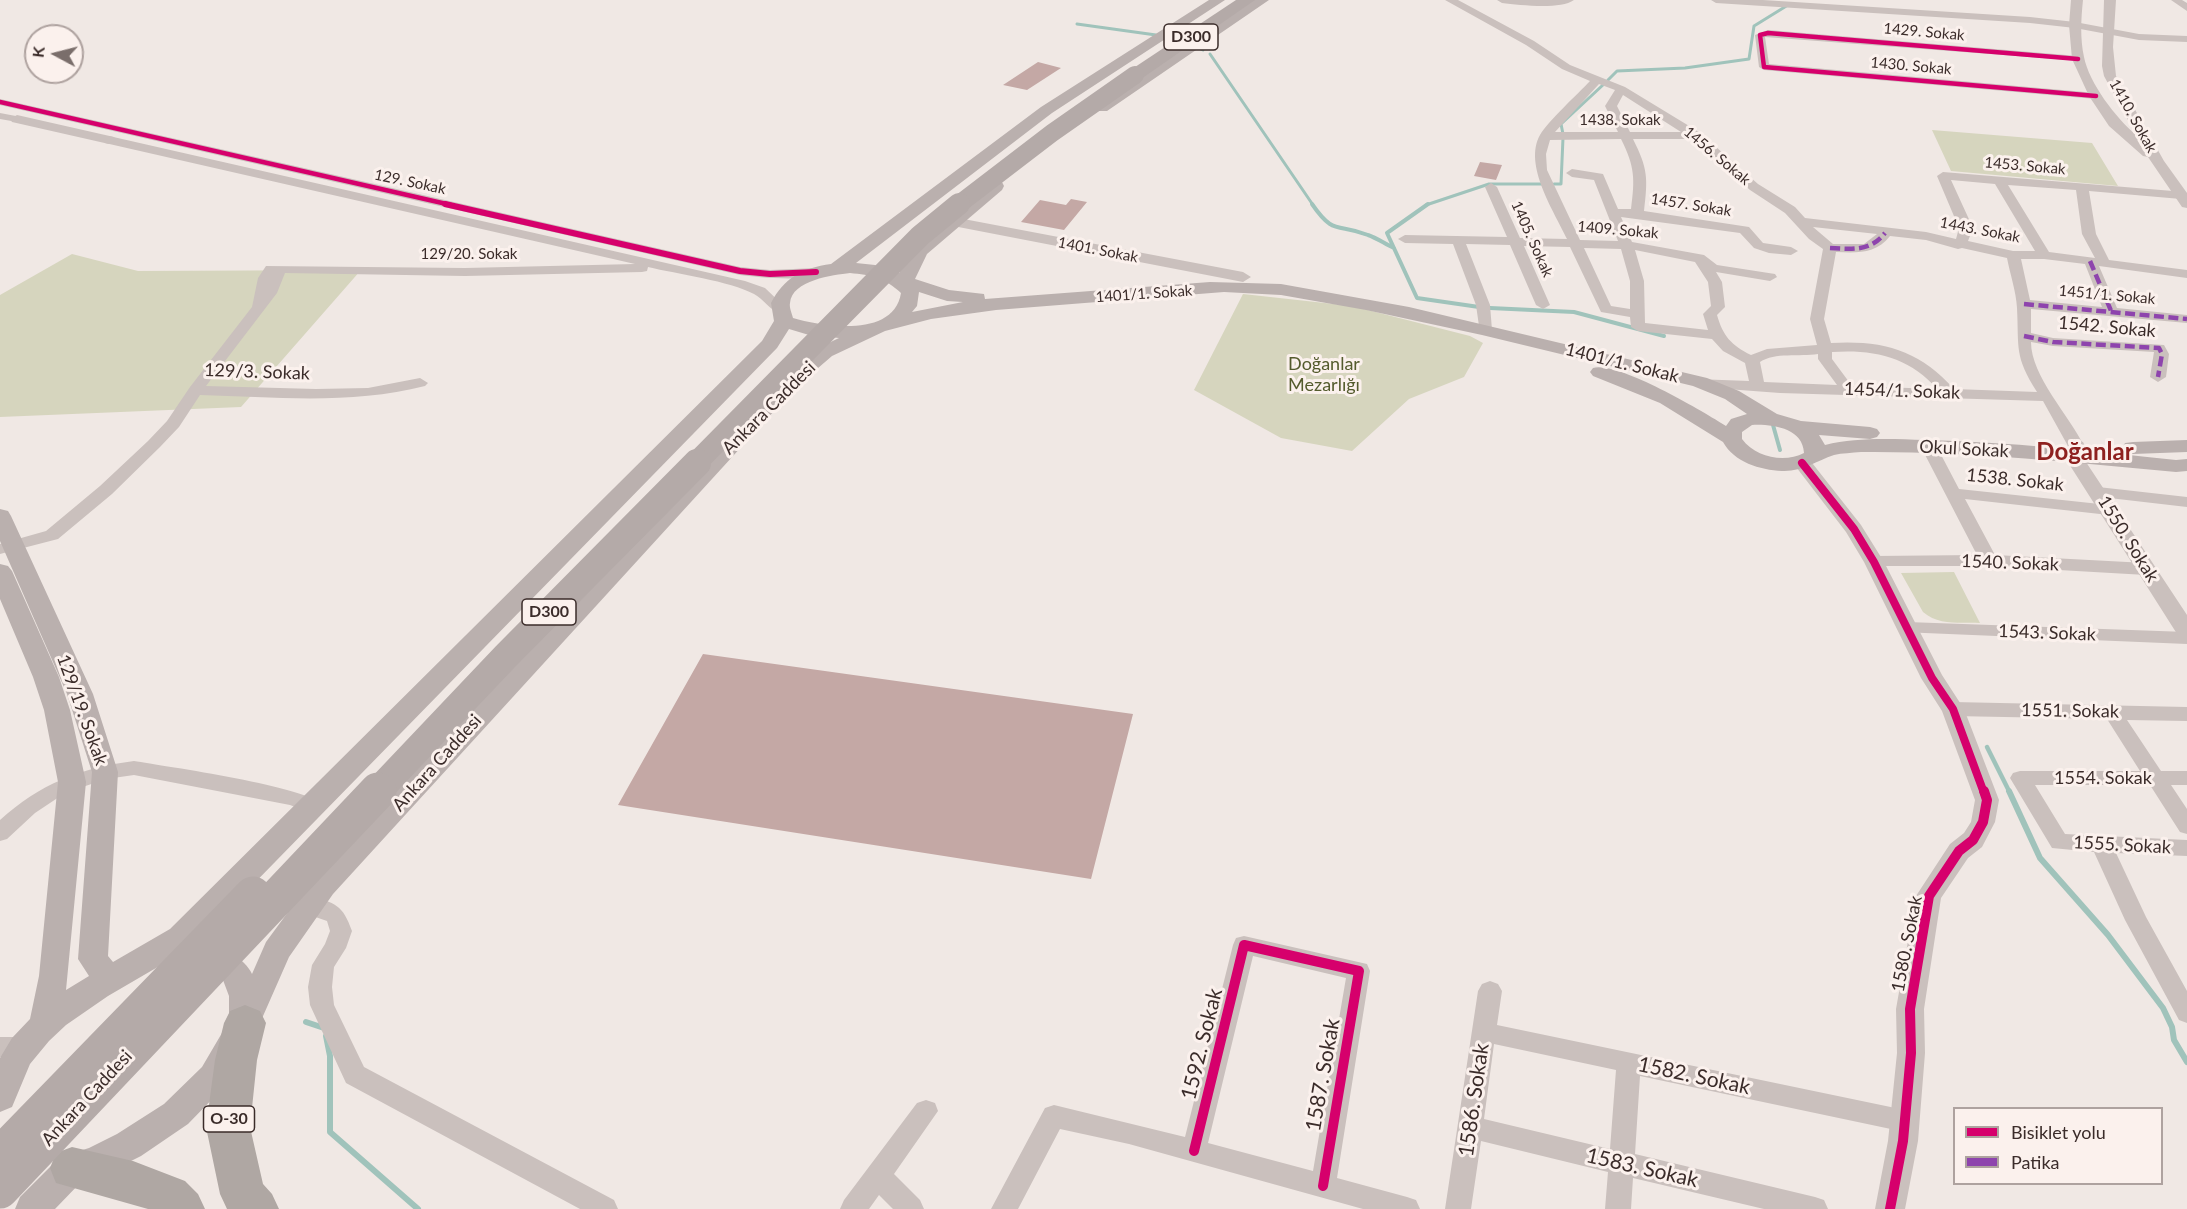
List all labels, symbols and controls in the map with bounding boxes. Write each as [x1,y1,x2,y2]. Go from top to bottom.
street label: 1429. Sokak [1883,19,1965,45]
north arrow [24,24,84,84]
road number: D300 [1164,24,1218,50]
text: K [28,45,48,59]
street label: 1430. Sokak [1870,53,1952,79]
street label: 1410. Sokak [2105,76,2161,156]
street label: 1438. Sokak [1579,111,1661,129]
street label: 1456. Sokak [1680,123,1754,189]
street label: 1453. Sokak [1984,153,2066,179]
street label: 129. Sokak [373,166,447,198]
street label: 1457. Sokak [1649,190,1733,220]
street label: 1405. Sokak [1507,198,1557,280]
street label: 1443. Sokak [1938,213,2022,247]
street label: 1409. Sokak [1577,217,1659,243]
street label: 1401. Sokak [1056,233,1140,267]
street label: 129/20. Sokak [421,245,517,263]
street label: 1401/1. Sokak [1095,282,1193,306]
street label: 1451/1. Sokak [2058,282,2156,308]
street label: 1542. Sokak [2057,312,2157,342]
street label: 1401/1. Sokak [1563,338,1681,388]
park label: Doğanlar Mezarlığı [1288,353,1360,395]
street label: Ankara Caddesi [718,357,820,459]
street label: 129/3. Sokak [204,359,310,385]
street label: 1454/1. Sokak [1843,378,1961,404]
street label: Okul Sokak [1919,436,2009,462]
district label: Doğanlar [2036,438,2134,466]
street label: 1538. Sokak [1965,464,2065,496]
street label: 1550. Sokak [2093,492,2163,586]
street label: 1540. Sokak [1961,551,2059,575]
road number: D300 [522,599,576,625]
street label: 1543. Sokak [1998,621,2096,645]
street label: 129/19. Sokak [52,652,112,768]
street label: 1551. Sokak [2021,699,2119,723]
street label: Ankara Caddesi [388,710,486,816]
street label: 1554. Sokak [2054,767,2152,789]
street label: 1555. Sokak [2073,832,2171,858]
street label: 1580. Sokak [1887,894,1927,994]
street label: 1592. Sokak [1176,986,1228,1102]
street label: 1587. Sokak [1301,1017,1345,1133]
street label: 1586. Sokak [1454,1042,1494,1158]
street label: Ankara Caddesi [37,1046,137,1150]
street label: 1582. Sokak [1636,1052,1752,1100]
road number: O-30 [204,1106,254,1132]
legend [1953,1107,2163,1185]
text: Bisiklet yolu [2011,1121,2106,1143]
street label: 1583. Sokak [1584,1143,1700,1193]
text: Patika [2011,1151,2060,1173]

